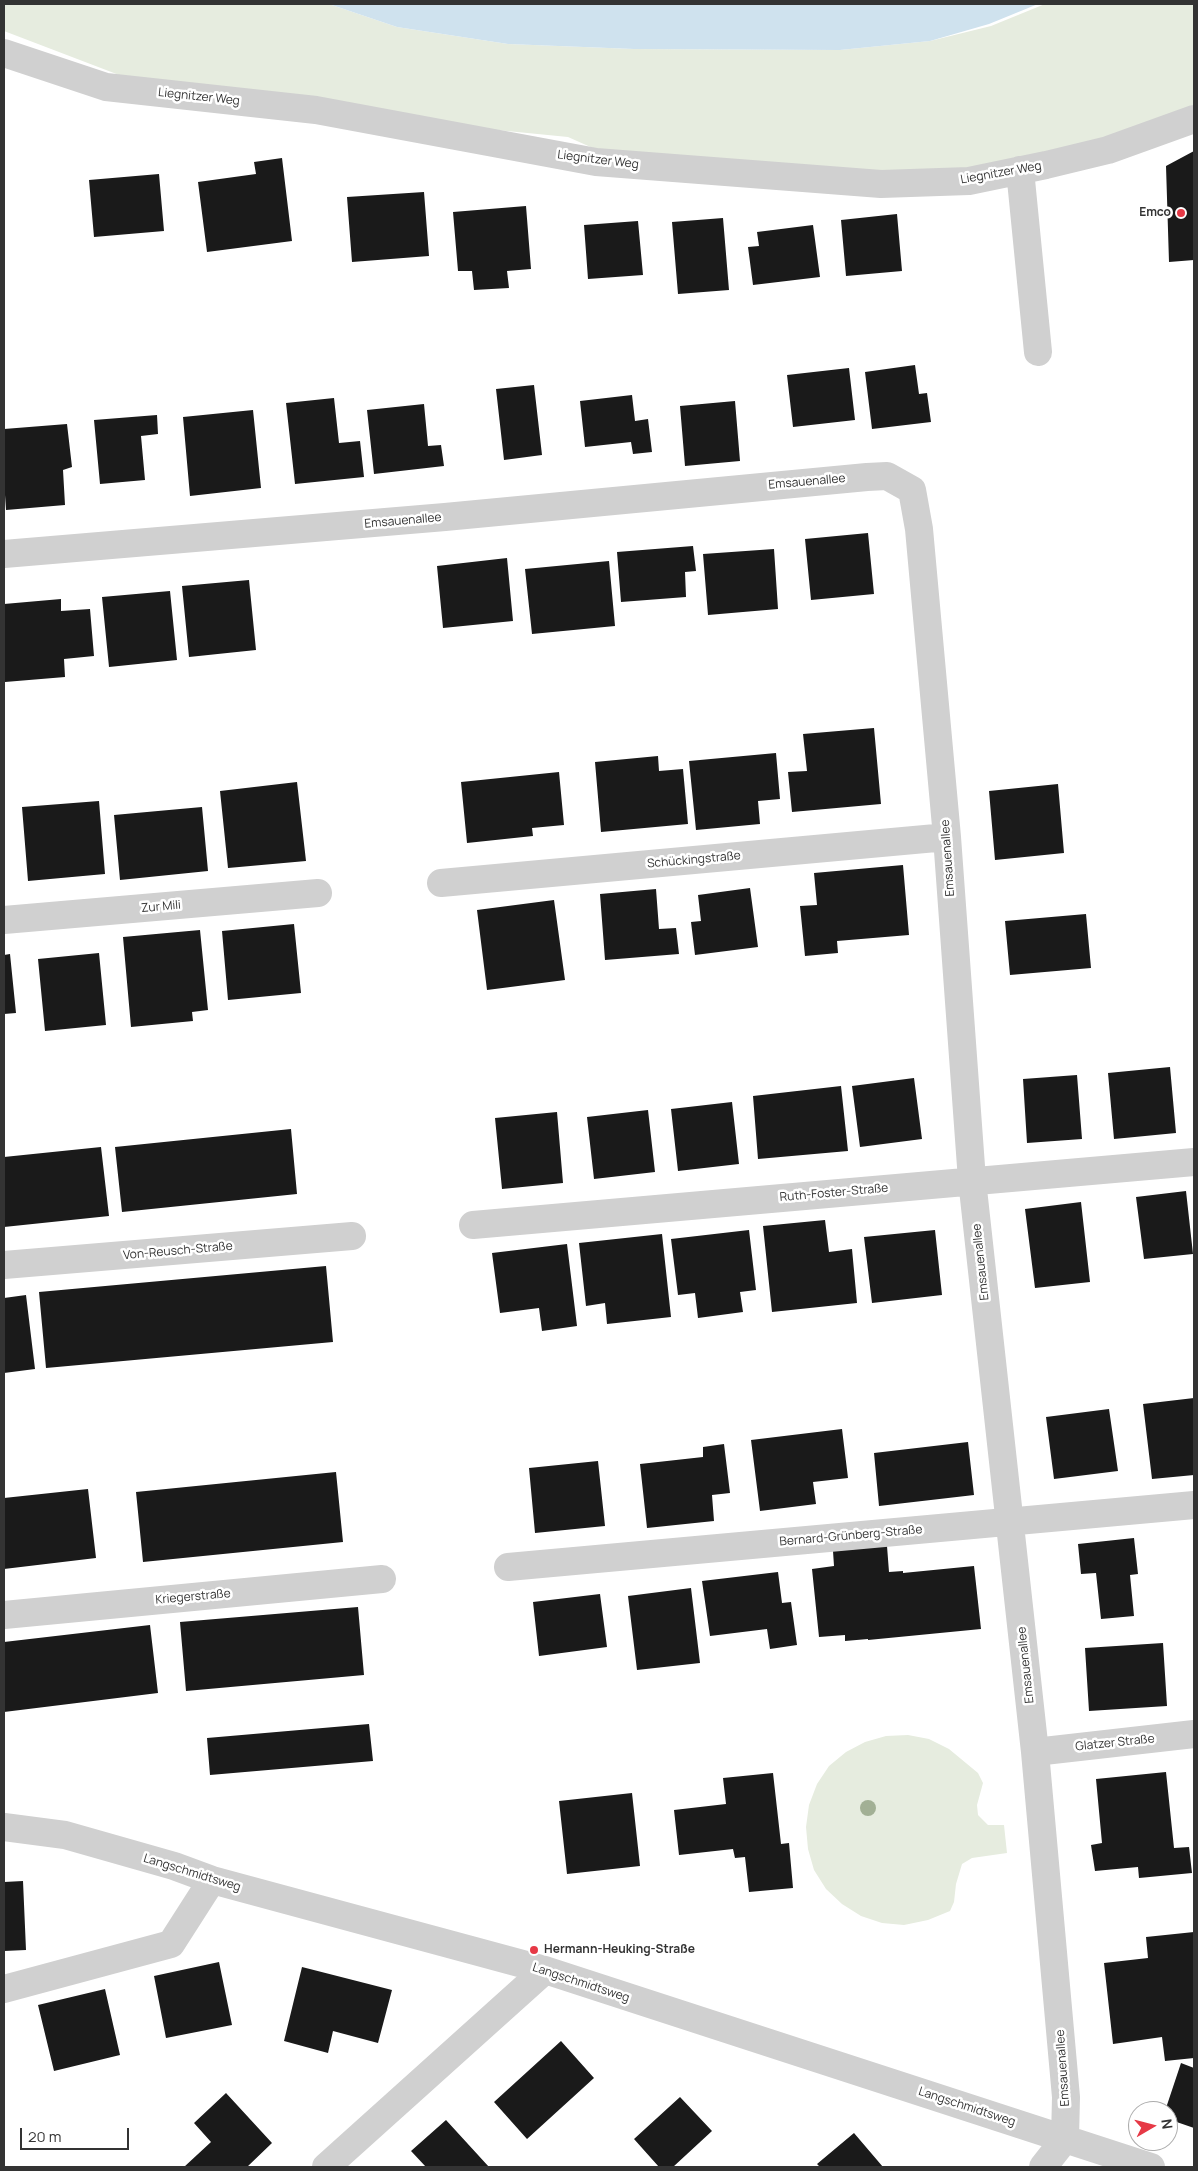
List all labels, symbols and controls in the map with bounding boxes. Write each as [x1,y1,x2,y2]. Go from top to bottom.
street label: Liegnitzer Weg [157,86,241,108]
street label: Liegnitzer Weg [556,148,640,172]
street label: Liegnitzer Weg [959,159,1043,187]
place label: Emco [1139,206,1171,220]
marker: Emco [1175,207,1187,219]
street label: Emsauenallee [768,471,846,493]
street label: Emsauenallee [364,510,442,532]
street label: Emsauenallee [938,819,958,897]
street label: Schückingstraße [647,849,741,871]
street label: Zur Mili [141,898,181,916]
street label: Ruth-Foster-Straße [779,1181,889,1205]
street label: Emsauenallee [970,1223,992,1301]
street label: Von-Reusch-Straße [123,1239,233,1263]
street label: Bernard-Grünberg-Straße [779,1523,923,1549]
street label: Kriegerstraße [155,1587,231,1607]
street label: Emsauenallee [1015,1626,1037,1704]
street label: Glatzer Straße [1075,1732,1155,1754]
street label: Langschmidtsweg [142,1851,242,1895]
place label: Hermann-Heuking-Straße [544,1943,695,1957]
marker: Hermann-Heuking-Straße [528,1944,540,1956]
street label: Langschmidtsweg [531,1961,631,2005]
street label: Emsauenallee [1053,2029,1073,2107]
street label: Langschmidtsweg [917,2085,1017,2129]
north arrow [1128,2101,1178,2151]
scale bar [22,2118,131,2150]
text: N [1157,2118,1177,2130]
text: 20 m [28,2126,61,2147]

